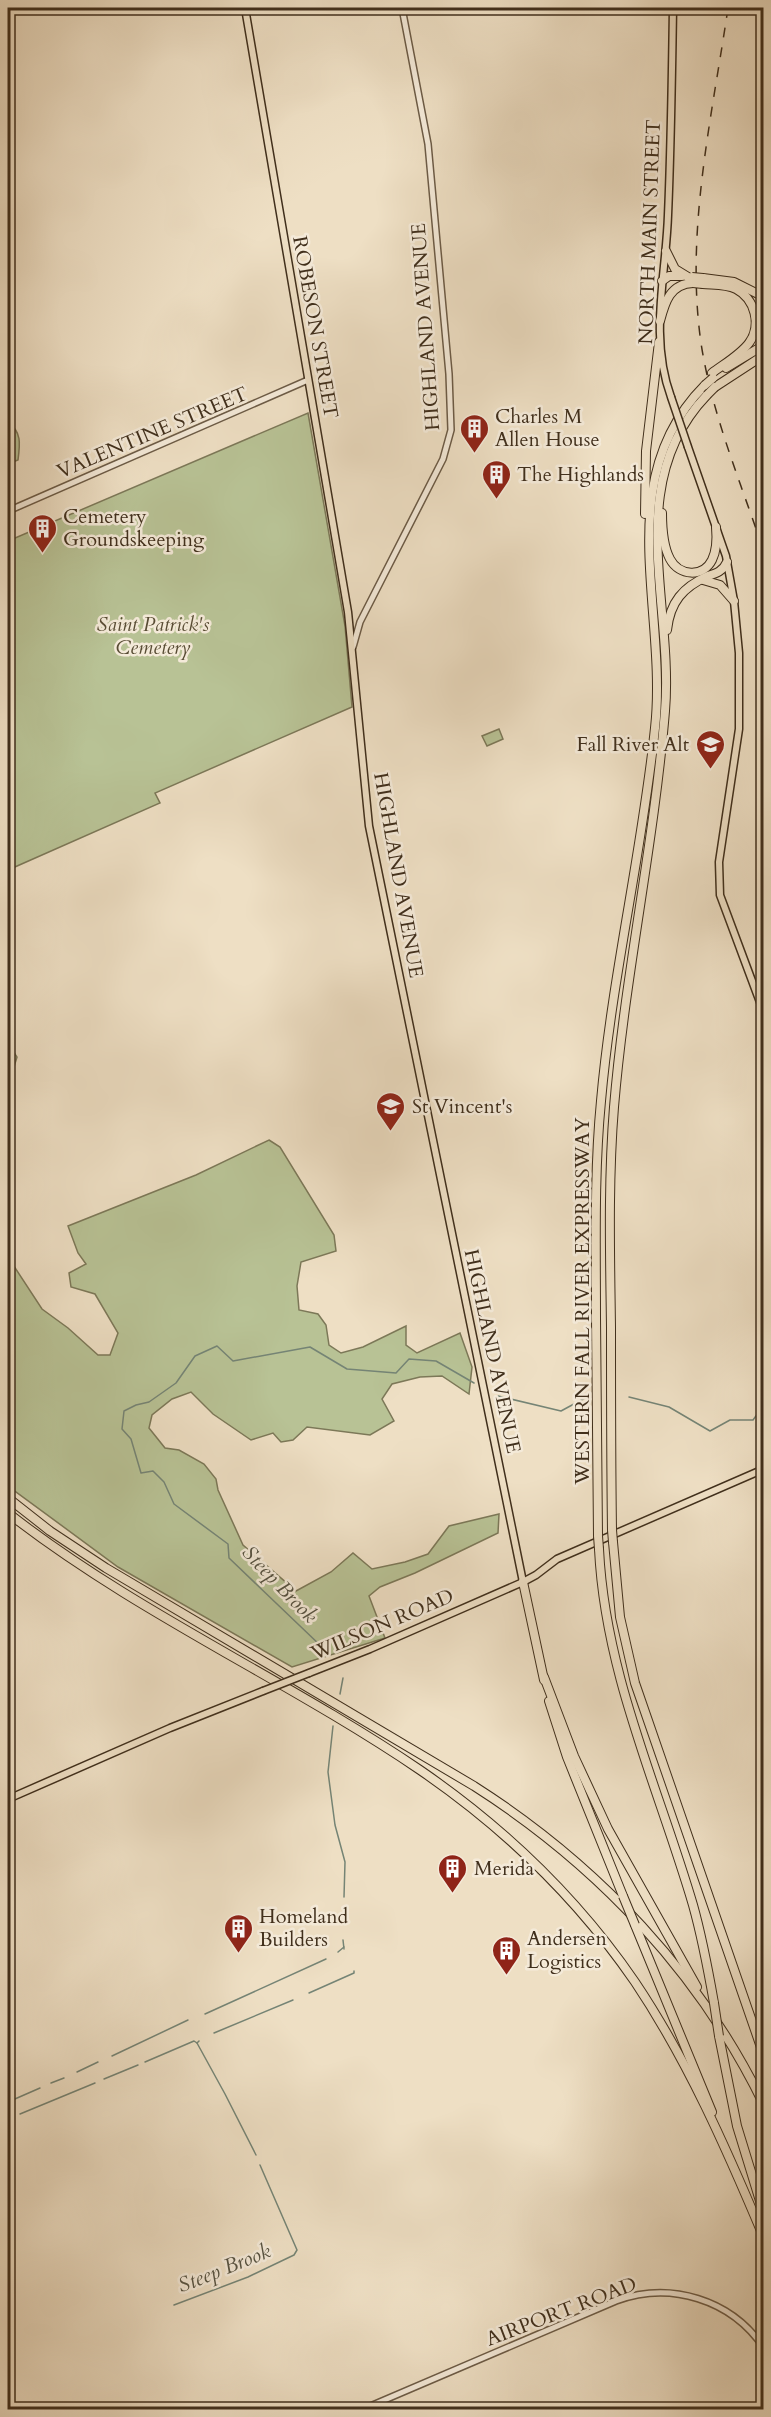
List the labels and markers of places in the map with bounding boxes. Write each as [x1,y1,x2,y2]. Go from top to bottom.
place label: Charles M Allen House [495,403,600,453]
building icon: Charles M Allen House [458,412,490,454]
building icon: The Highlands [480,458,512,500]
place label: The Highlands [517,461,644,488]
place label: Cemetery Groundskeeping [63,503,205,553]
building icon: Cemetery Groundskeeping [26,512,58,554]
school or university icon: Fall River Alt [694,728,726,770]
place label: Fall River Alt [576,731,690,758]
school or university icon: St Vincent's [375,1090,407,1132]
place label: St Vincent's [412,1093,513,1120]
building icon: Merida [437,1852,469,1894]
place label: Merida [474,1855,534,1882]
place label: Homeland Builders [259,1903,349,1953]
building icon: Homeland Builders [222,1912,254,1954]
place label: Andersen Logistics [527,1925,607,1975]
building icon: Andersen Logistics [490,1934,522,1976]

